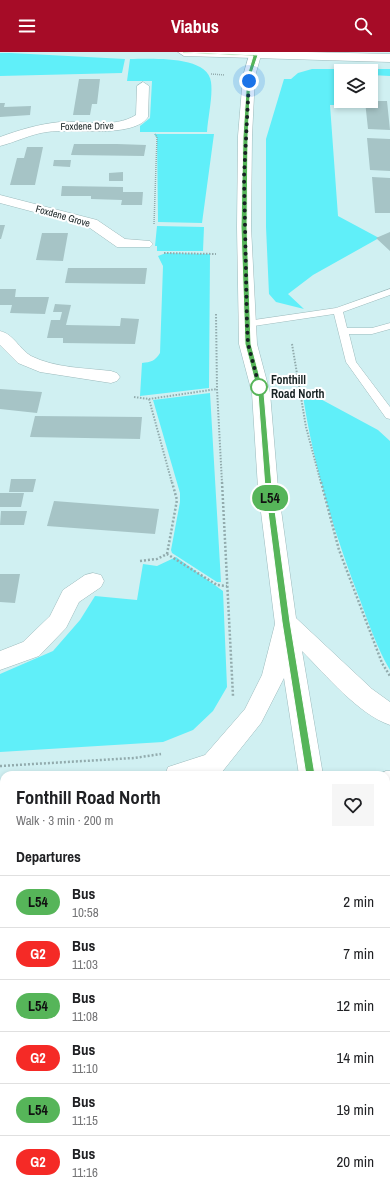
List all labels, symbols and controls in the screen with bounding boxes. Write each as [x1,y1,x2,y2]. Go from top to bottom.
text: Viabus [171,14,219,39]
icon: menu [16,15,38,37]
icon: search [352,15,374,37]
map controls [334,64,378,108]
button: layers [334,64,378,108]
your location [239,71,259,91]
street label: Foxdene Drive [60,119,114,133]
street label: Foxdene Grove [34,202,92,230]
place label: Fonthill Road North [271,372,325,402]
marker: Fonthill Road North [250,378,268,396]
line badge: L54 [247,485,293,511]
text: L54 [260,489,280,507]
text: Fonthill Road North [16,784,161,810]
button: heart [332,784,374,826]
text: Walk · 3 min · 200 m [16,812,113,829]
text: Departures [16,846,81,867]
text: Bus [72,883,95,904]
text: 2 min [343,891,374,912]
text: L54 [28,893,48,911]
text: 10:58 [72,904,99,921]
text: Bus [72,935,95,956]
text: 7 min [343,943,374,964]
text: G2 [30,945,46,963]
text: 11:03 [72,956,98,973]
text: Bus [72,987,95,1008]
text: 12 min [336,995,374,1016]
text: L54 [28,997,48,1015]
text: 11:08 [72,1008,98,1025]
text: Bus [72,1039,95,1060]
text: 14 min [336,1047,374,1068]
text: G2 [30,1049,46,1067]
text: 11:10 [72,1060,98,1077]
text: Bus [72,1091,95,1112]
text: 19 min [336,1099,374,1120]
text: L54 [28,1101,48,1119]
text: 11:15 [72,1112,98,1129]
text: Bus [72,1143,95,1164]
text: 20 min [336,1151,374,1172]
text: G2 [30,1153,46,1171]
text: 11:16 [72,1164,98,1181]

